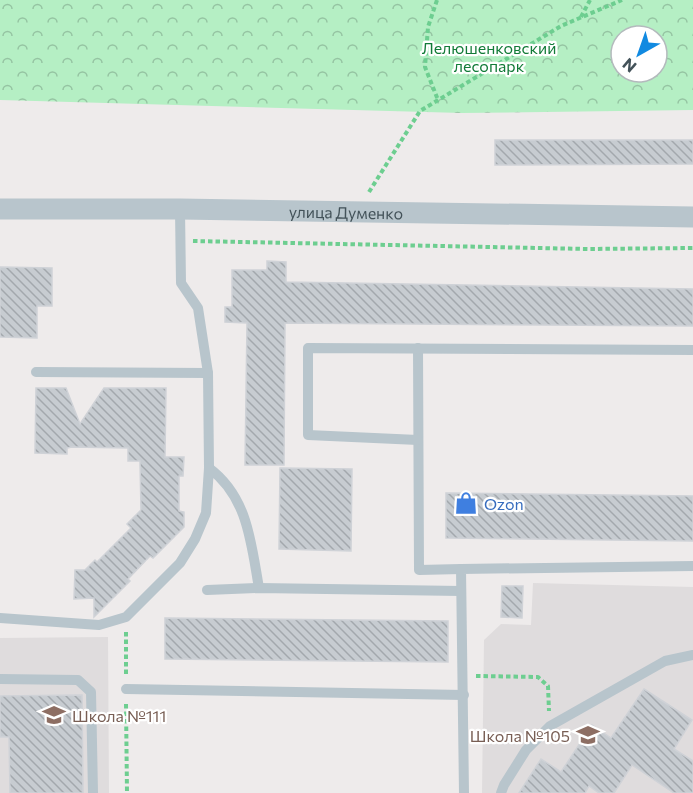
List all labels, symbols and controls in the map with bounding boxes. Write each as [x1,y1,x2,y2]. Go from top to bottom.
north arrow [609,24,669,84]
park label: Лелюшенковский лесопарк [422,38,556,75]
text: N [618,55,640,77]
street label: улица Думенко [289,201,403,222]
shop icon: Ozon [453,490,479,516]
place label: Ozon [484,494,524,513]
school or university icon: Школа №111 [41,702,67,728]
place label: Школа №111 [72,706,166,725]
school or university icon: Школа №105 [575,722,601,748]
place label: Школа №105 [470,726,570,745]

